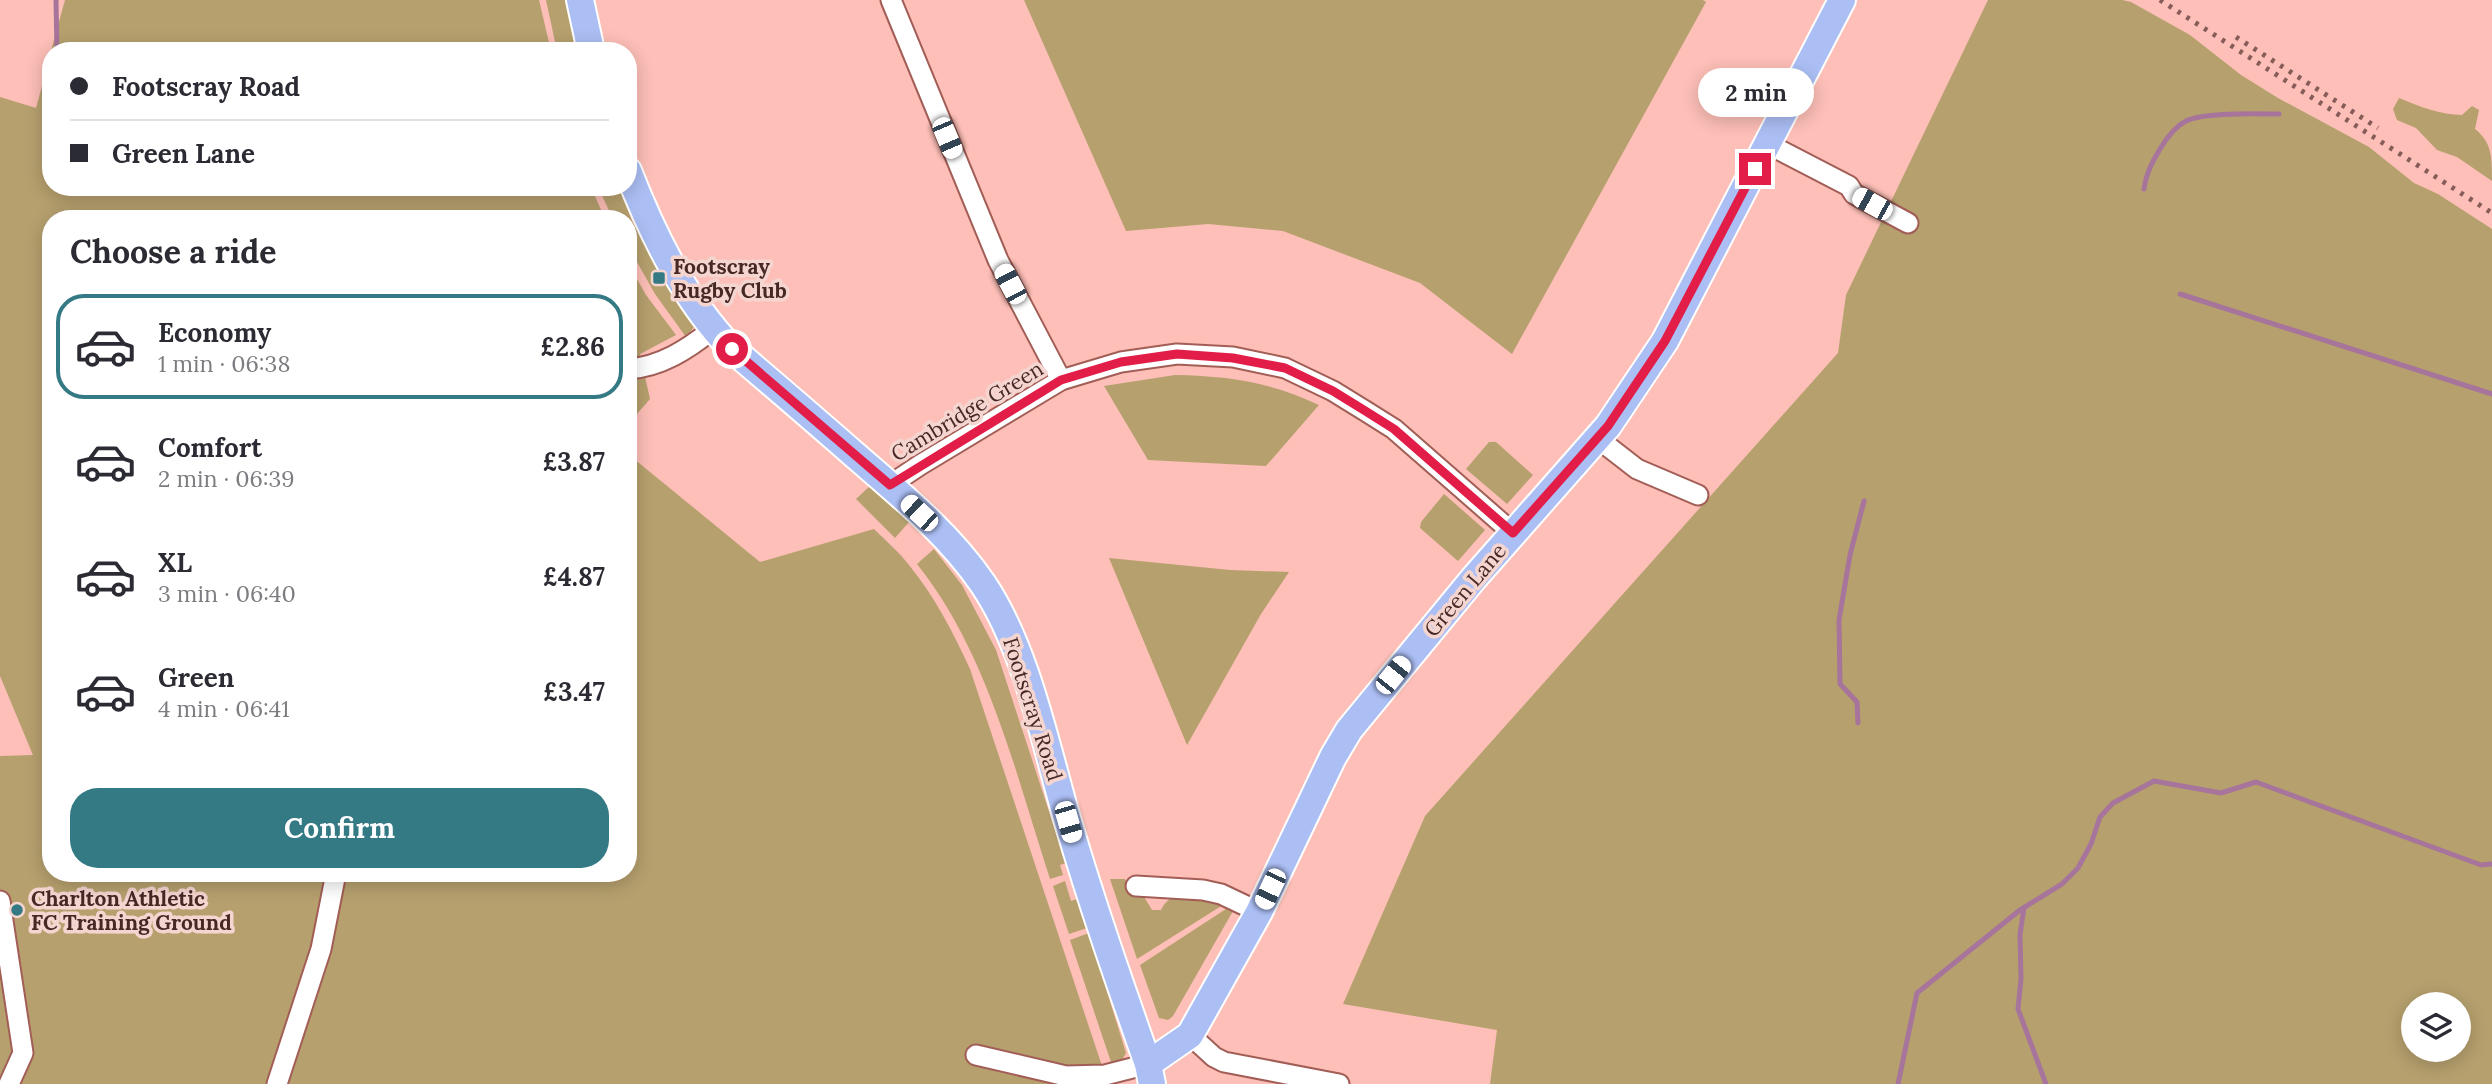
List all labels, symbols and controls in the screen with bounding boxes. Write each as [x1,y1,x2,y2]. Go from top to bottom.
callout: 2 min [1697,68,1813,116]
text: Footscray Road [112,70,300,103]
text: 2 min [1725,78,1787,107]
car [930,115,965,161]
text: Green Lane [112,137,255,170]
route end [1739,153,1771,185]
car [1849,185,1896,223]
text: Choose a ride [70,231,277,272]
place label: Footscray Rugby Club [673,253,787,304]
car [991,261,1030,307]
marker: Footscray Rugby Club [651,270,667,286]
icon: car [74,315,137,378]
text: Economy [158,316,271,349]
text: £2.86 [540,330,605,363]
route start [716,333,748,365]
text: 1 min · 06:38 [158,349,290,378]
street label: Cambridge Green [886,355,1048,467]
icon: car [74,430,137,493]
text: Comfort [158,431,262,464]
text: £3.87 [542,445,605,478]
text: 2 min · 06:39 [158,464,295,493]
car [897,491,942,535]
street label: Green Lane [1418,538,1512,642]
icon: car [74,545,137,608]
text: XL [158,546,192,579]
text: £4.87 [543,560,605,593]
text: 3 min · 06:40 [158,579,296,608]
street label: Footscray Road [997,634,1069,784]
car [1372,652,1415,698]
icon: car [74,660,137,723]
text: Green [158,661,234,694]
text: £3.47 [543,675,605,708]
text: 4 min · 06:41 [158,694,290,723]
button: Confirm [70,788,609,868]
car [1053,799,1084,845]
car [1252,866,1289,912]
place label: Charlton Athletic FC Training Ground [31,885,232,936]
marker: Charlton Athletic FC Training Ground [9,902,25,918]
map controls [2401,992,2471,1062]
button: layers [2401,992,2471,1062]

